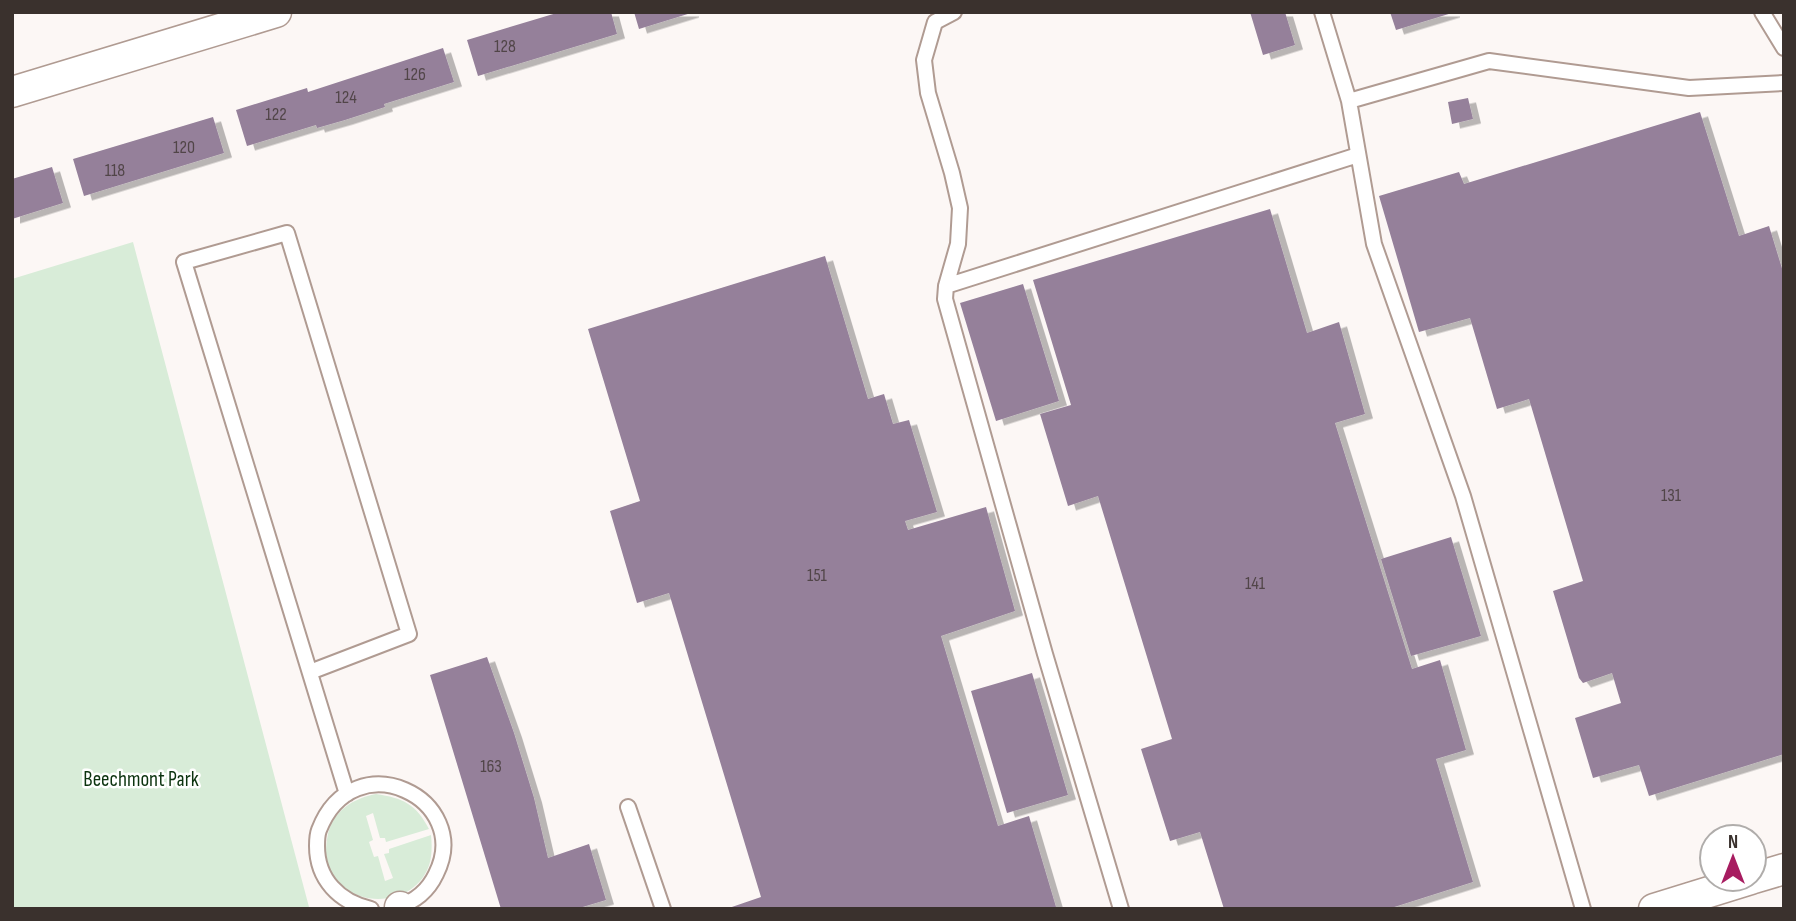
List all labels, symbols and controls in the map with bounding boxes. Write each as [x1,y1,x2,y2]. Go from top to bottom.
house number: 128 [494,36,516,57]
house number: 126 [404,64,426,85]
house number: 124 [335,87,357,108]
house number: 122 [265,104,287,125]
house number: 120 [173,137,195,158]
house number: 118 [105,160,125,181]
house number: 131 [1661,485,1682,506]
house number: 151 [807,565,828,586]
house number: 141 [1245,573,1266,594]
house number: 163 [480,756,502,777]
park label: Beechmont Park [83,767,199,792]
north arrow [1698,823,1768,893]
text: N [1728,831,1738,854]

